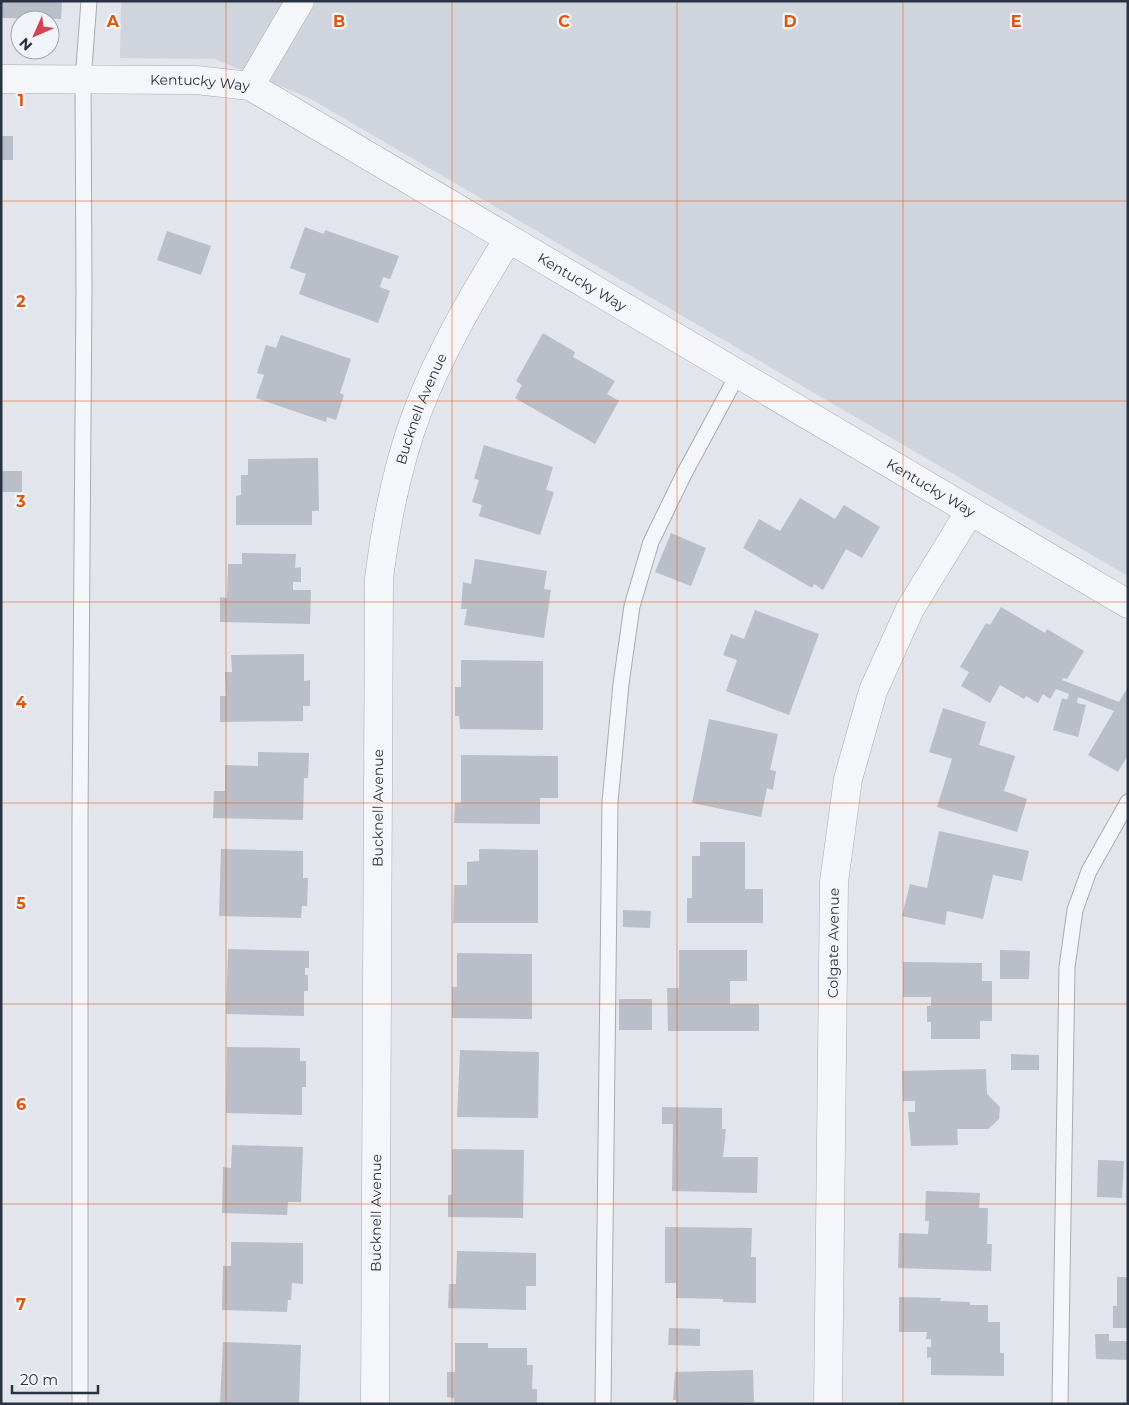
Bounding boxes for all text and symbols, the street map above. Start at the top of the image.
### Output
north arrow [10,10,60,60]
text: A [106,12,120,31]
text: B [333,12,345,31]
text: C [558,12,570,31]
text: D [783,12,797,31]
text: E [1011,12,1021,31]
text: N [15,34,36,55]
street label: Kentucky Way [150,71,251,95]
text: 1 [18,91,24,110]
street label: Kentucky Way [534,249,630,315]
text: 2 [16,292,26,311]
street label: Bucknell Avenue [392,350,451,467]
street label: Kentucky Way [883,455,979,521]
text: 3 [15,492,26,511]
text: 4 [15,693,27,712]
street label: Bucknell Avenue [369,749,387,867]
street label: Colgate Avenue [824,888,843,998]
text: 5 [16,894,26,913]
text: 6 [16,1095,26,1114]
street label: Bucknell Avenue [367,1154,385,1272]
text: 7 [16,1295,26,1314]
scale bar [12,1362,99,1394]
text: 20 m [20,1370,58,1389]

